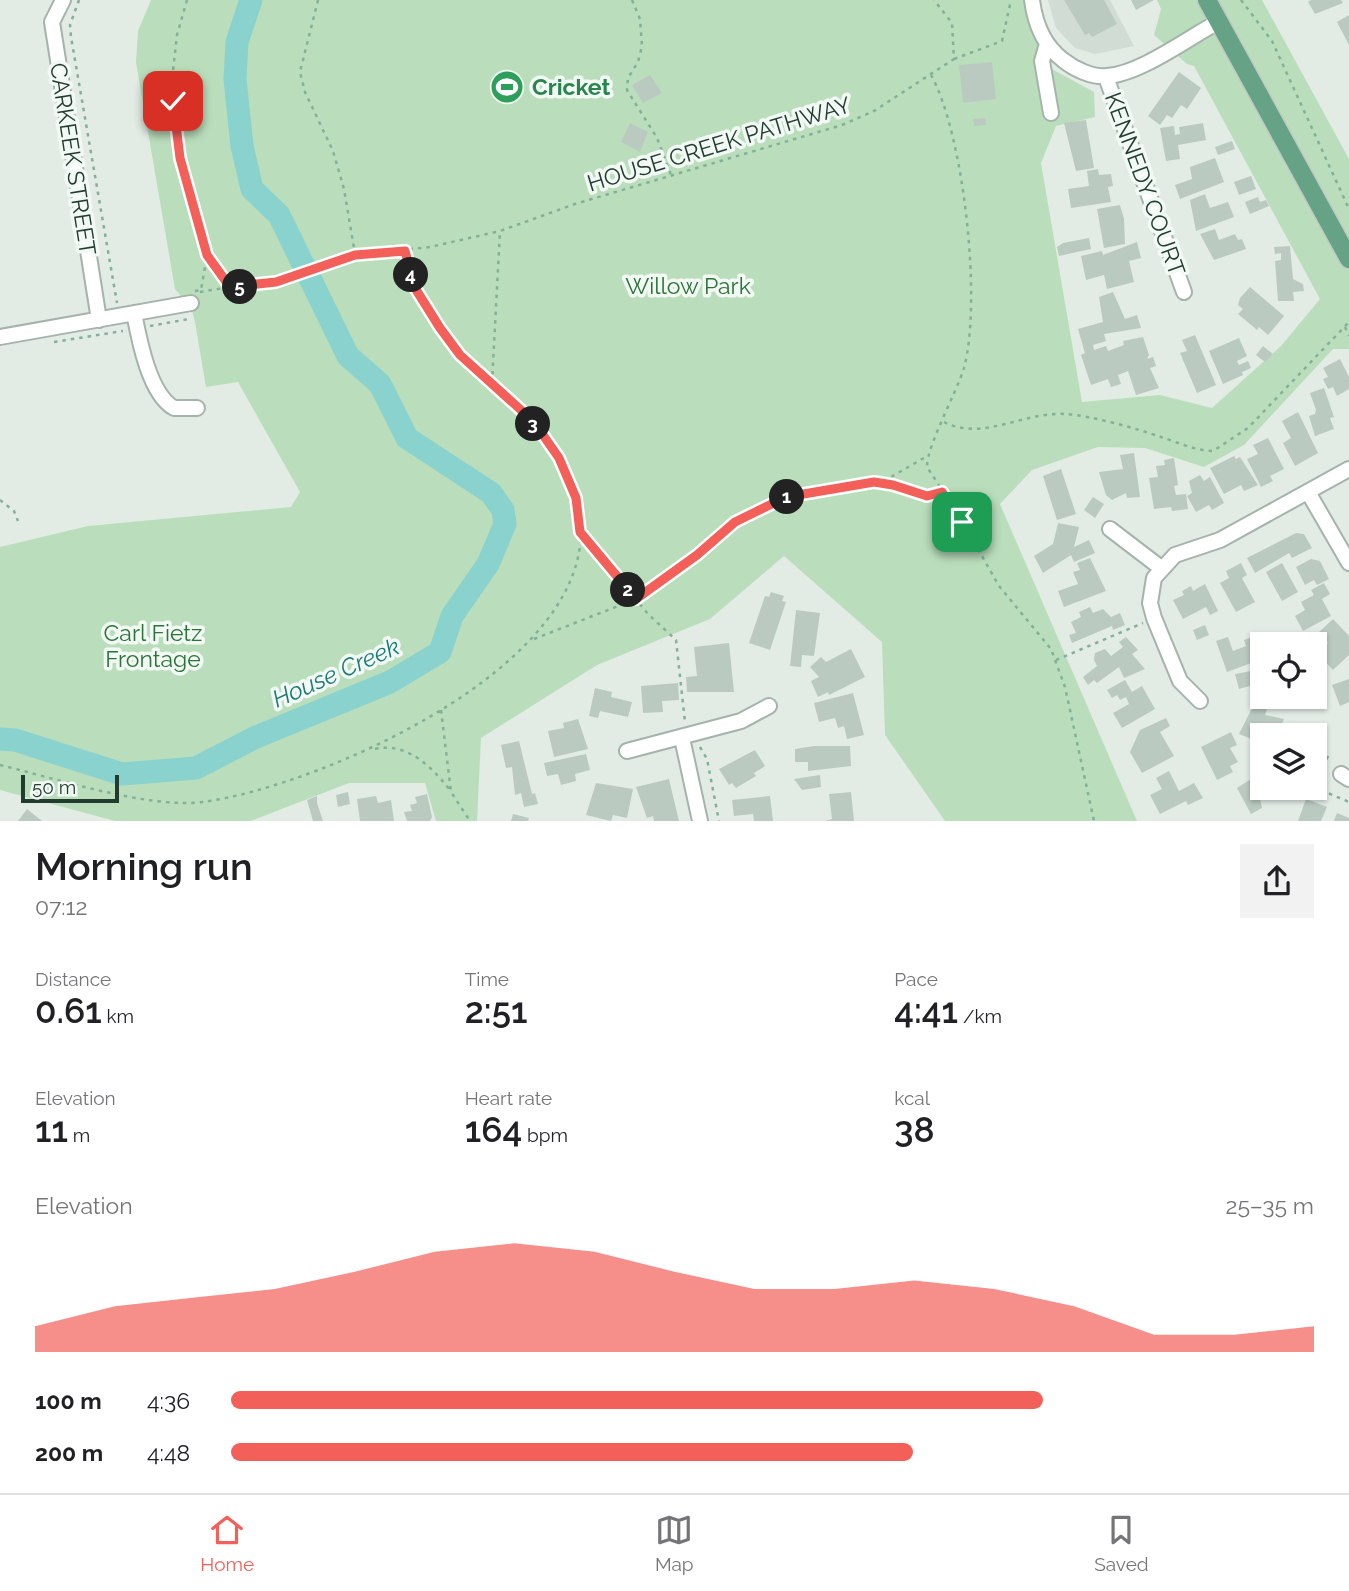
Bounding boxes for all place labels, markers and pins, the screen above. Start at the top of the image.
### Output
sports icon: Cricket [488,68,526,106]
pin [143,71,203,131]
place label: Cricket [532,73,610,100]
pin: 4 [394,258,428,292]
pin: 5 [222,270,258,304]
pin: 3 [516,406,550,442]
pin: 1 [770,480,804,514]
pin [932,492,992,552]
pin: 2 [610,572,646,608]

